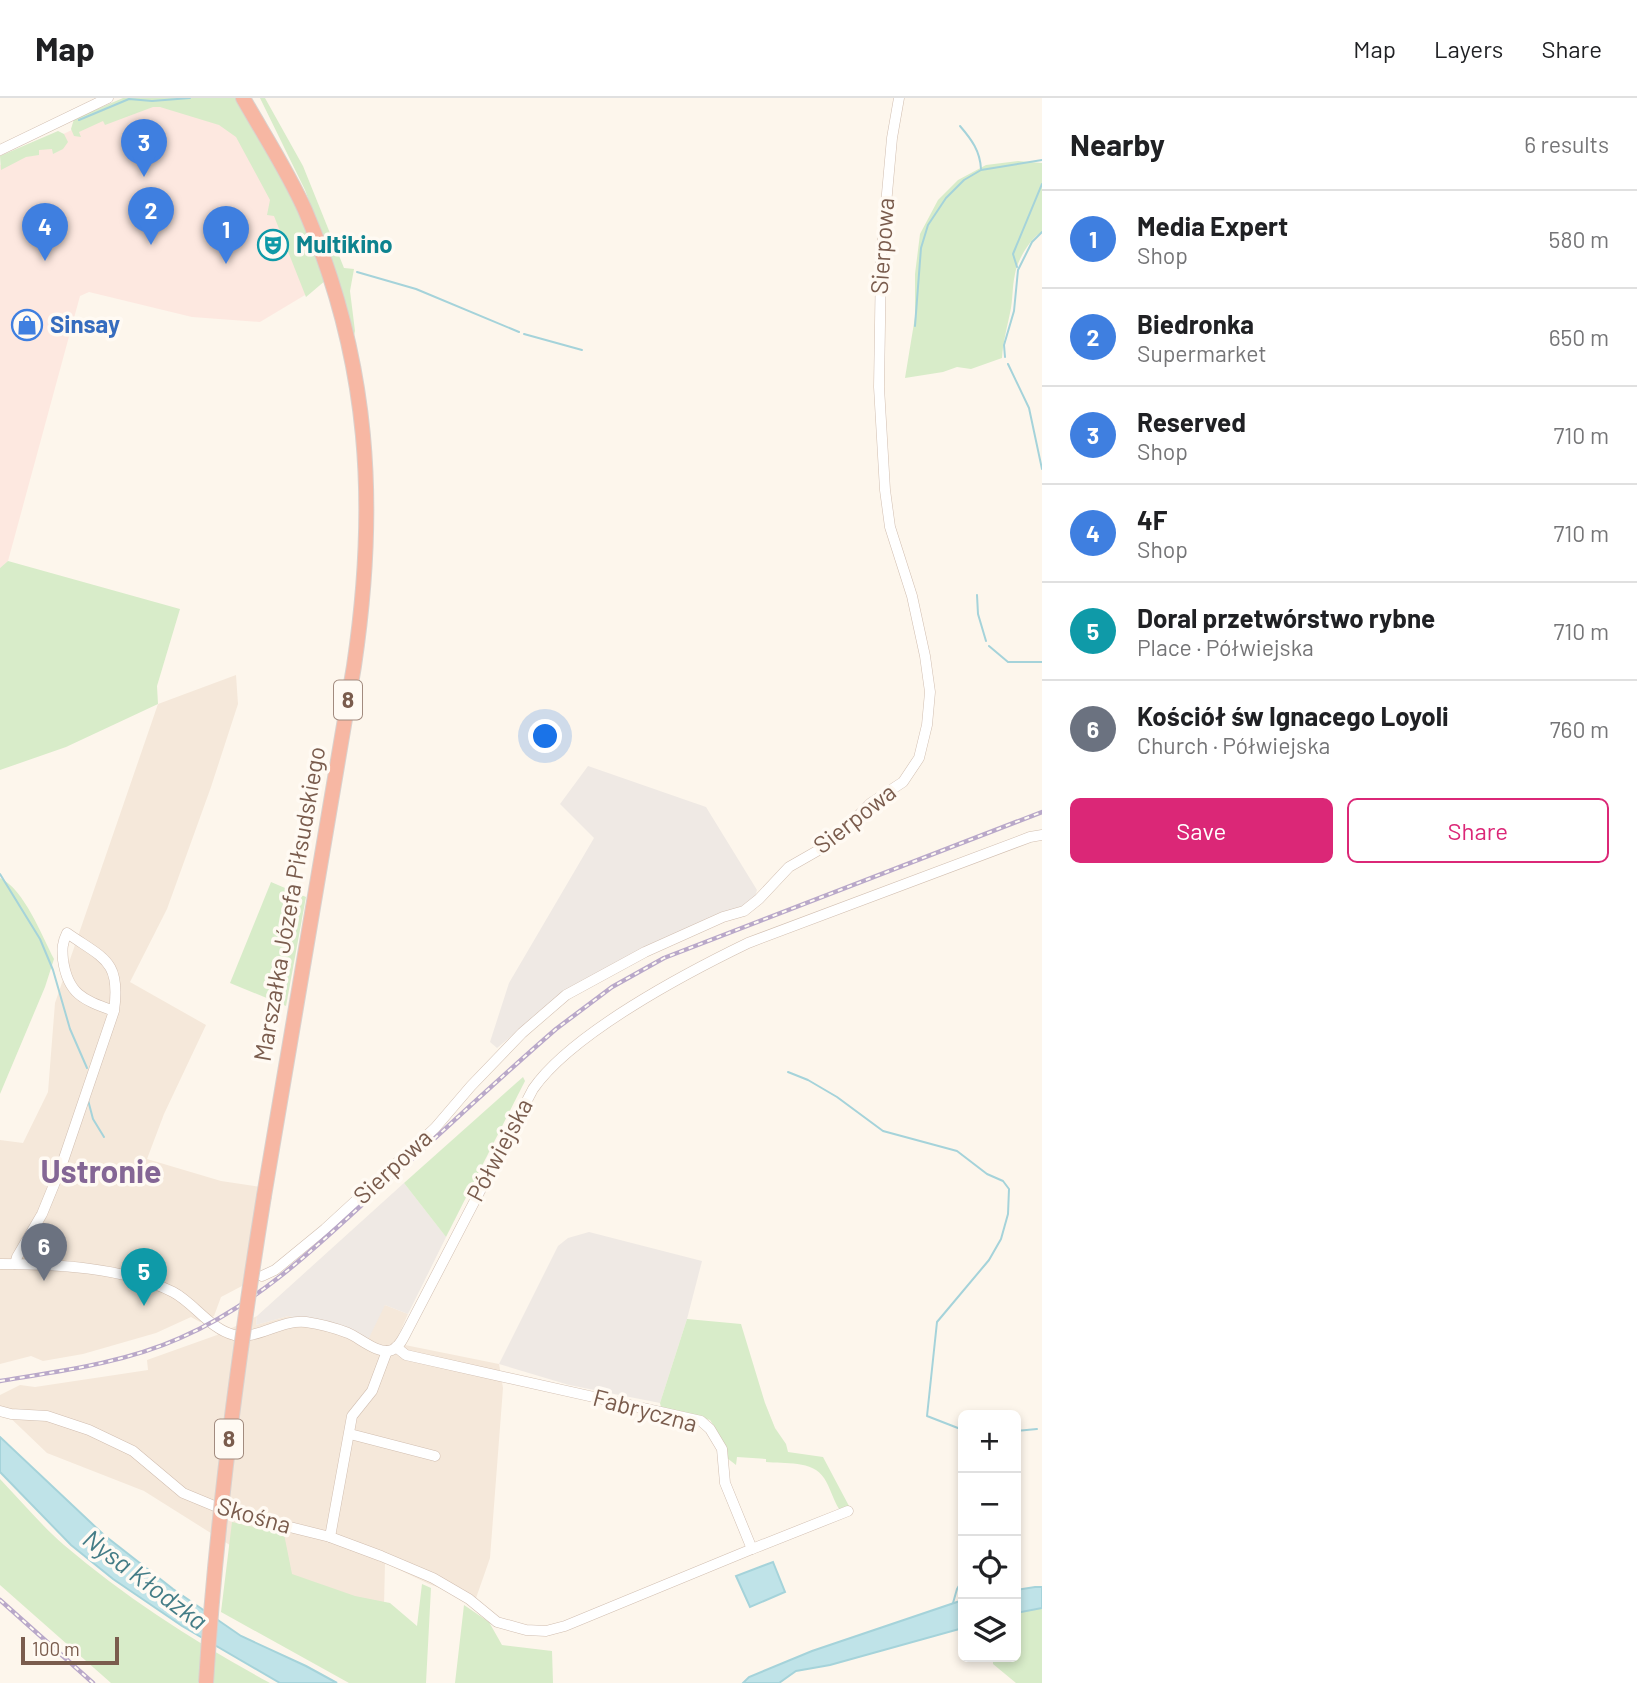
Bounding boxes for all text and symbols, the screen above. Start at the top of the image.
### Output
text: Map [35,28,95,68]
text: Map [1353,34,1396,63]
text: Layers [1434,34,1503,63]
text: Share [1541,34,1602,63]
pin: 3 [121,119,167,177]
text: Nearby [1070,126,1165,162]
text: 6 results [1524,130,1609,158]
pin: 2 [128,187,174,245]
street label: Sierpowa [864,197,899,295]
pin: 4 [22,203,68,261]
pin: 1 [203,206,249,264]
text: Media Expert [1137,210,1288,241]
text: 1 [1089,225,1097,253]
text: 580 m [1549,225,1609,253]
theatre icon: Multikino [256,228,290,262]
place label: Multikino [296,229,393,258]
text: Shop [1137,241,1188,269]
shop icon: Sinsay [10,308,44,342]
text: Biedronka [1137,308,1254,339]
place label: Sinsay [50,309,120,338]
text: 2 [1087,323,1099,351]
text: 650 m [1549,323,1609,351]
text: Supermarket [1137,339,1267,367]
text: Reserved [1137,406,1246,437]
text: 3 [1087,421,1099,449]
text: 710 m [1553,421,1609,449]
text: Shop [1137,437,1188,465]
text: 4F [1137,504,1167,535]
text: 4 [1086,519,1100,547]
text: 710 m [1553,519,1609,547]
text: Shop [1137,535,1188,563]
text: Doral przetwórstwo rybne [1137,602,1435,633]
text: 5 [1087,617,1099,645]
text: 710 m [1553,617,1609,645]
text: Place · Półwiejska [1137,633,1314,661]
road number: 8 [334,680,362,720]
text: Kościół św Ignacego Loyoli [1137,700,1449,731]
text: 6 [1087,715,1099,743]
text: 760 m [1550,715,1609,743]
your location [528,719,562,753]
text: Church · Półwiejska [1137,731,1330,759]
street label: Marszałka Józefa Piłsudskiego [247,744,331,1063]
street label: Sierpowa [807,777,901,859]
button: Save [1070,798,1333,863]
button: Share [1347,798,1609,863]
street label: Półwiejska [459,1093,538,1206]
street label: Sierpowa [347,1122,437,1209]
district label: Ustronie [40,1151,162,1189]
pin: 6 [21,1223,67,1281]
pin: 5 [121,1248,167,1306]
street label: Fabryczna [590,1382,701,1437]
map controls [958,1410,1021,1662]
button: + [958,1410,1021,1473]
road number: 8 [215,1420,243,1458]
button: − [958,1473,1021,1536]
street label: Skośna [214,1490,295,1539]
water label: Nysa Kłodzka [78,1522,214,1636]
button: locate [958,1536,1021,1599]
button: layers [958,1599,1021,1662]
scale bar [21,1634,119,1666]
text: 100 m [32,1637,80,1660]

